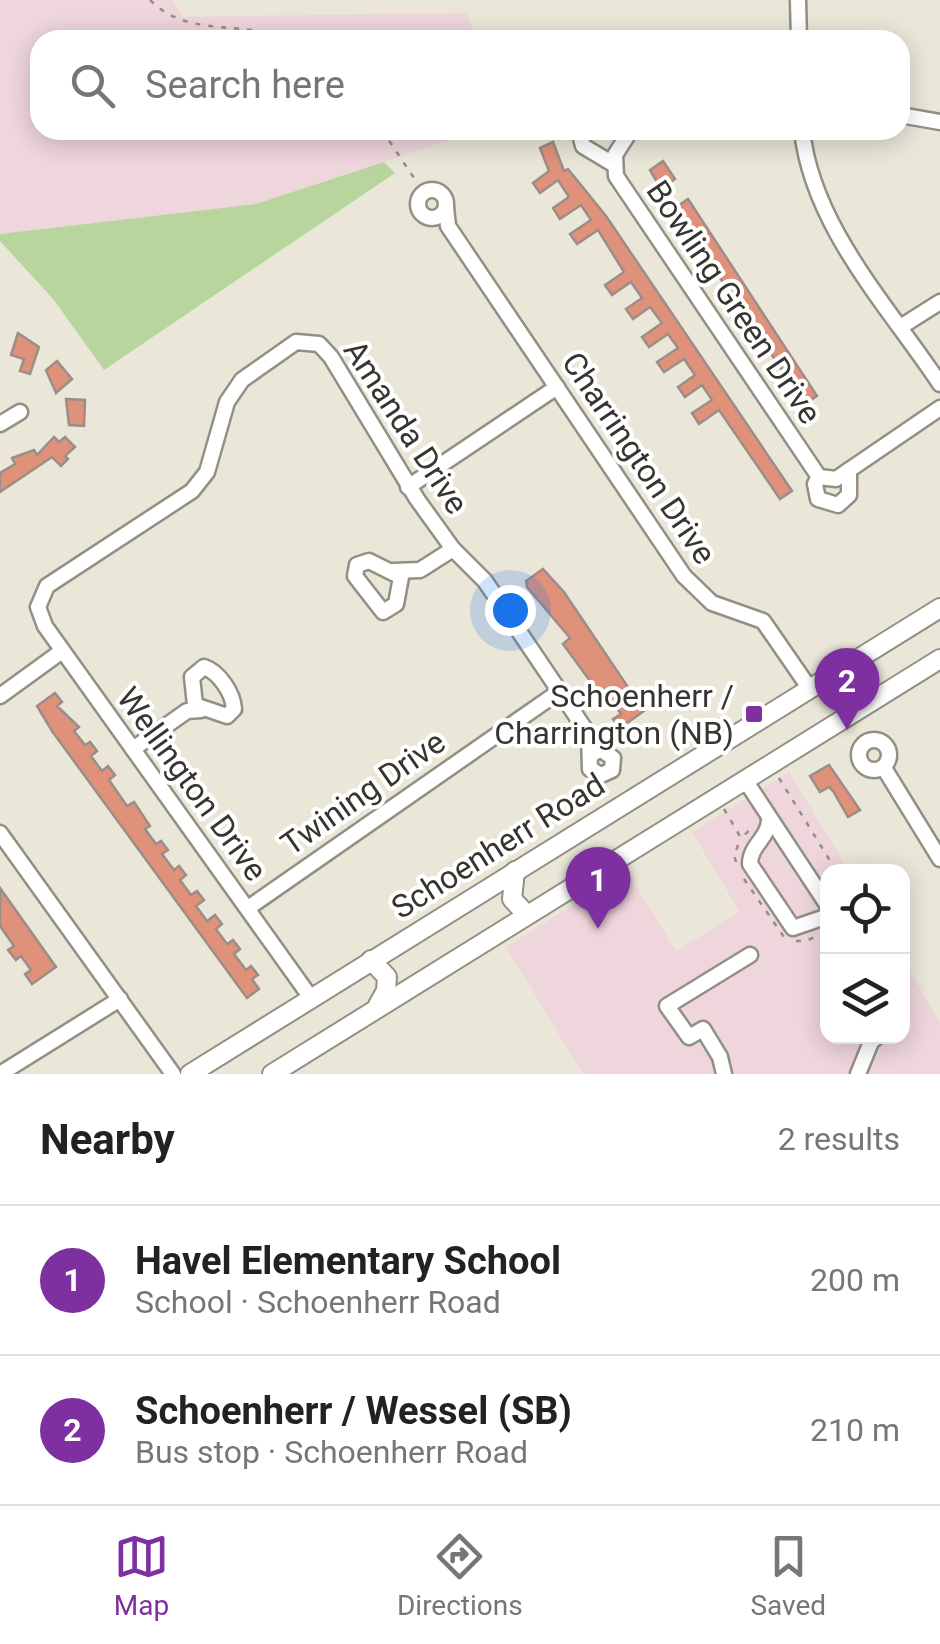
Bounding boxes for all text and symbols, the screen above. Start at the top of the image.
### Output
search box [30,30,910,140]
icon: search [65,58,120,113]
text: Search here [145,63,345,107]
street label: Bowling Green Drive [639,173,829,431]
street label: Amanda Drive [336,333,476,521]
street label: Charrington Drive [554,345,724,571]
your location [485,585,536,636]
pin: 2 [814,648,880,730]
place label: Schoenherr / Charrington (NB) [494,677,734,752]
street label: Wellington Drive [109,680,275,888]
marker: Schoenherr / Charrington (NB) [743,703,765,725]
street label: Twining Drive [274,723,452,863]
street label: Schoenherr Road [385,765,611,927]
pin: 1 [566,846,630,929]
map controls [820,864,910,1044]
button: locate [820,864,910,954]
button: layers [820,954,910,1044]
text: Nearby [40,1115,175,1164]
text: 2 results [778,1120,900,1158]
text: Havel Elementary School [135,1239,561,1283]
text: 1 [63,1261,82,1299]
text: 200 m [810,1261,900,1299]
text: School · Schoenherr Road [135,1283,501,1321]
text: Schoenherr / Wessel (SB) [135,1389,572,1433]
text: 2 [63,1411,82,1449]
text: 210 m [810,1411,900,1449]
text: Bus stop · Schoenherr Road [135,1433,528,1471]
tab: Map [114,1529,169,1622]
tab: Directions [397,1529,523,1622]
tab: Saved [750,1529,826,1622]

